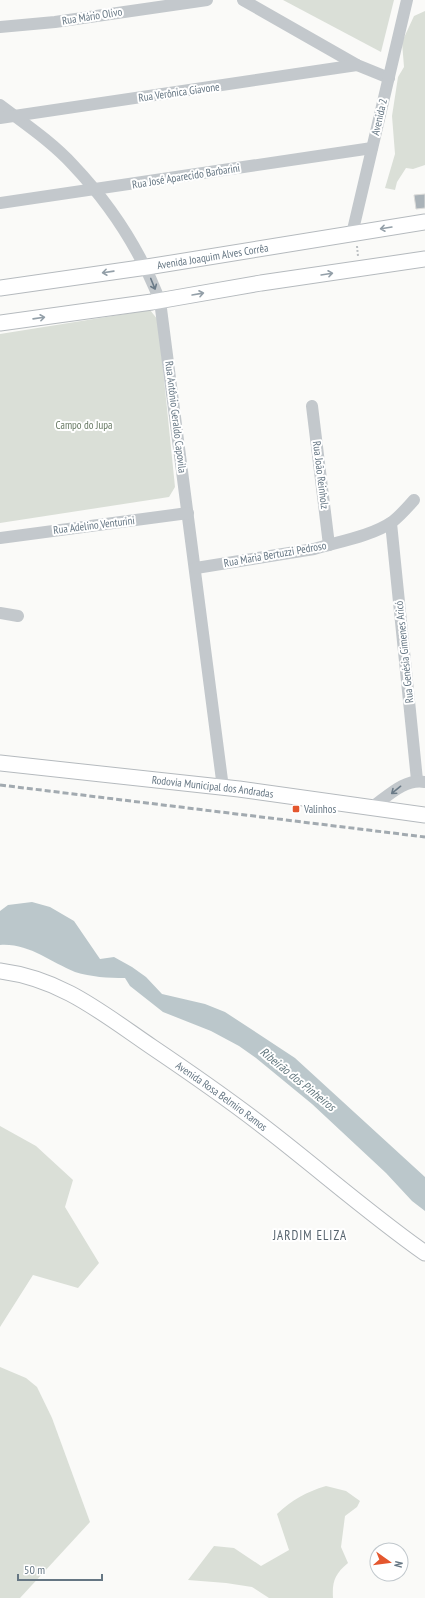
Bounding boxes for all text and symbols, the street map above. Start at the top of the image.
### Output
street label: Rua Mário Olivo [61,4,123,28]
street label: Rua Verônica Giavone [138,79,221,105]
street label: Avenida 2 [368,97,390,137]
street label: Rua José Aparecido Barbarini [131,161,241,191]
one-way arrow [380,225,393,233]
street label: Avenida Joaquim Alves Corrêa [156,240,269,272]
one-way arrow [102,268,115,276]
one-way arrow [320,270,333,278]
one-way arrow [150,277,158,289]
one-way arrow [192,290,205,298]
one-way arrow [32,314,45,322]
street label: Rua Antônio Geraldo Capovila [162,360,190,474]
park label: Campo do Jupa [56,418,112,432]
street label: Rua João Reinholz [310,440,332,510]
street label: Rua Adelino Venturini [52,513,136,537]
street label: Rua Maria Bertuzzi Pedroso [223,538,328,570]
street label: Rua Genésia Gimenes Aricó [392,600,416,704]
street label: Rodovia Municipal dos Andradas [151,773,275,801]
one-way arrow [391,786,402,794]
place label: Valinhos [303,802,336,816]
marker: Valinhos [291,804,301,814]
water label: Ribeirão dos Pinheiros [257,1044,340,1115]
street label: Avenida Rosa Belmiro Ramos [173,1058,271,1134]
district label: JARDIM ELIZA [272,1227,347,1244]
north arrow [369,1542,409,1582]
scale bar [18,1556,102,1582]
text: N [391,1560,406,1569]
text: 50 m [24,1562,45,1577]

